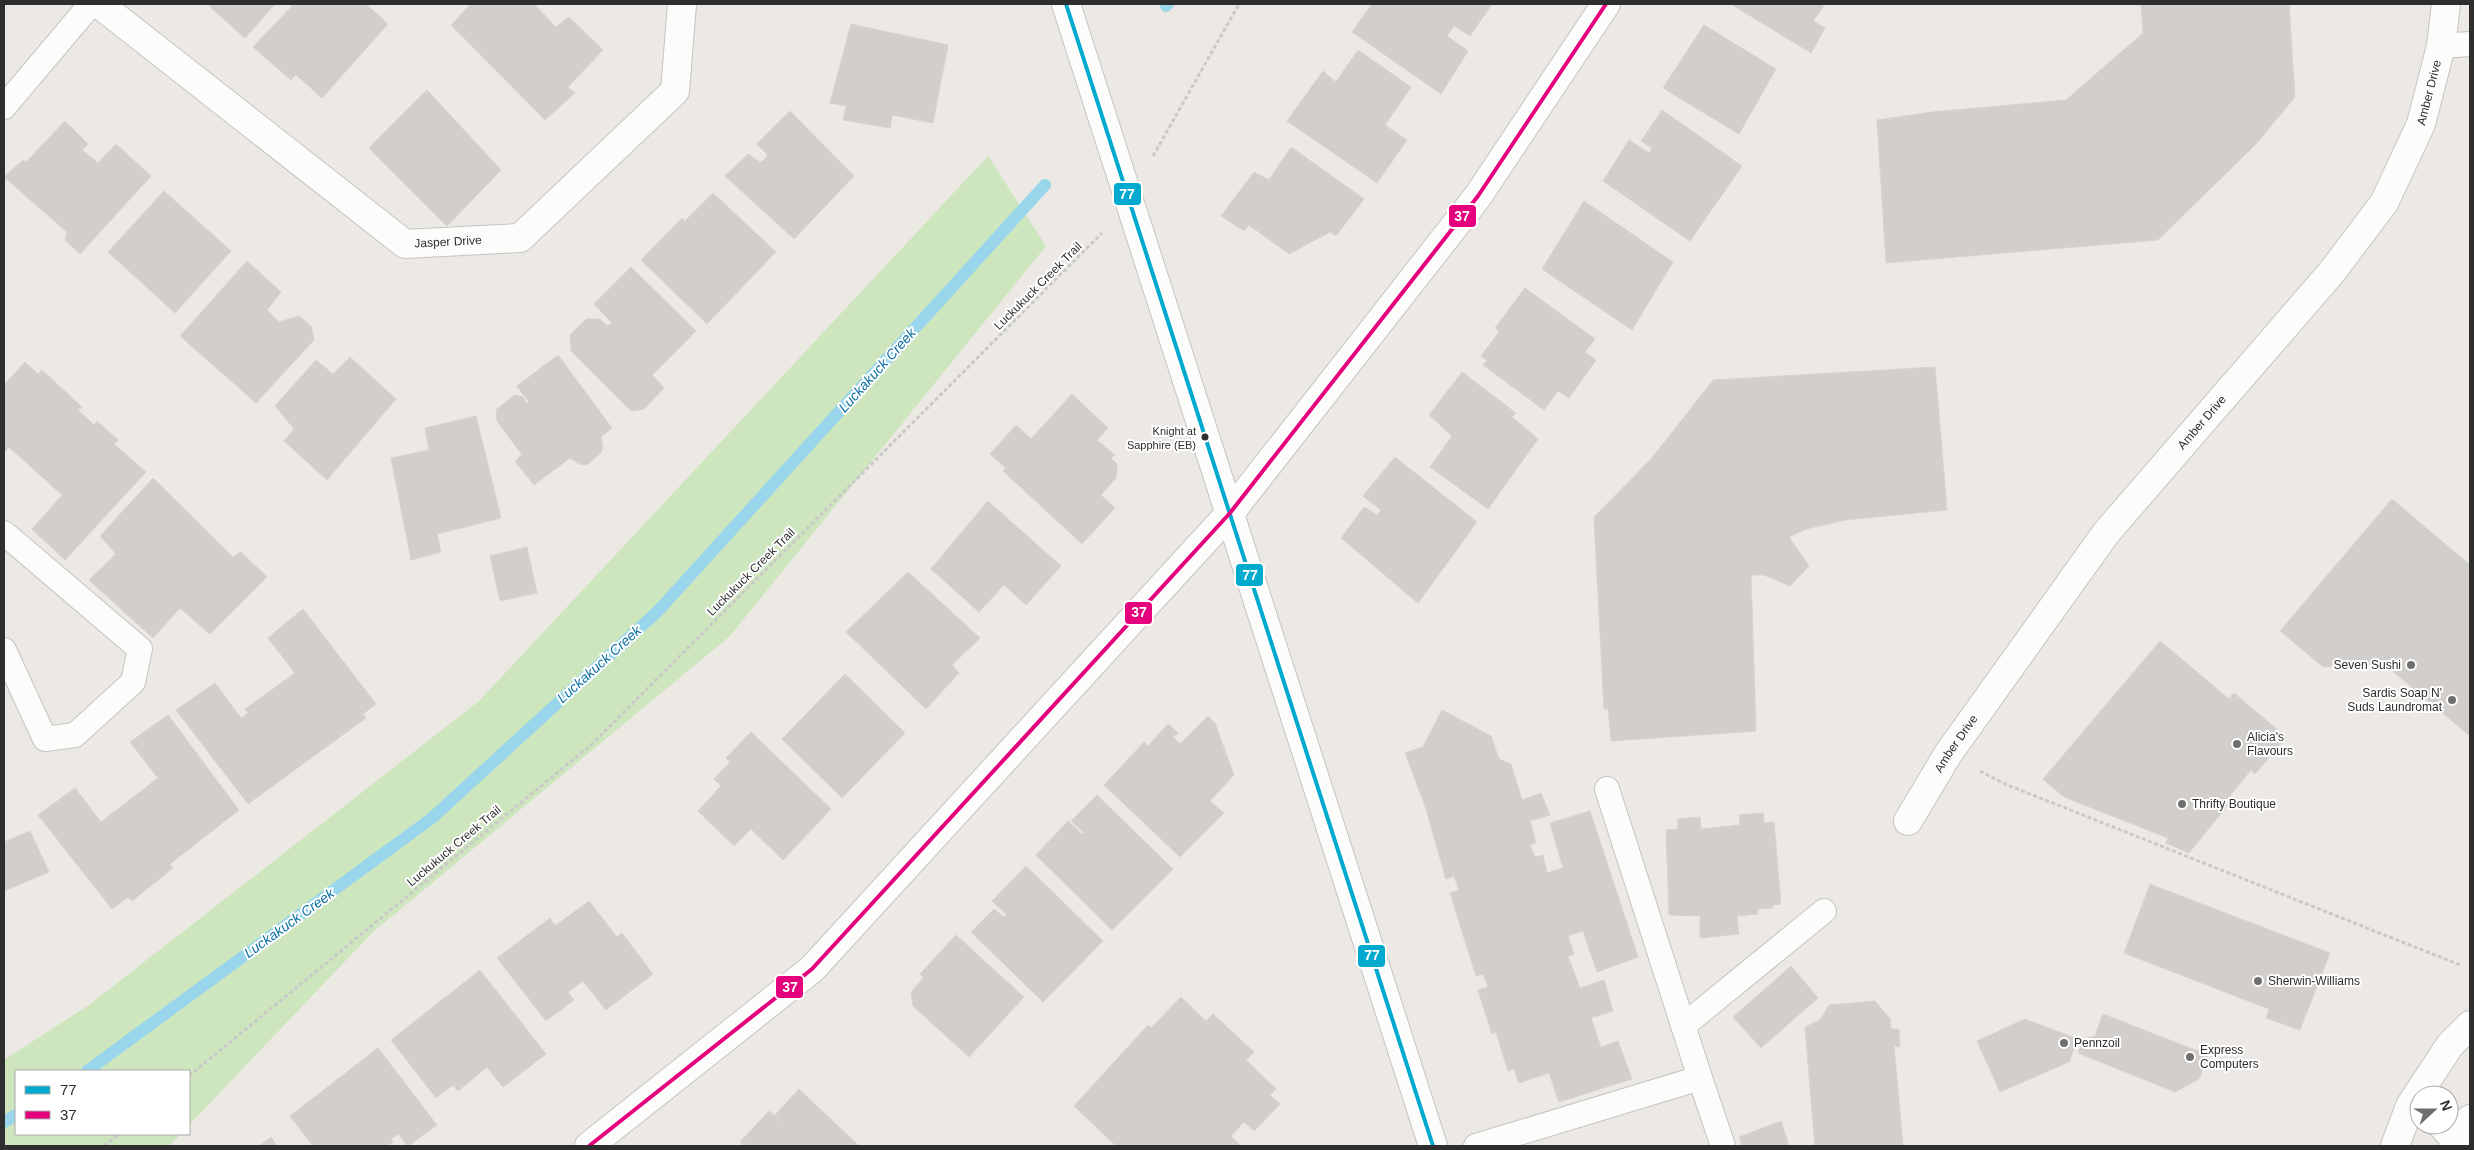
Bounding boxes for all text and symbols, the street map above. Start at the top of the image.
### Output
street label: Amber Drive [2414,58,2444,127]
line badge: 77 [1113,182,1142,206]
text: 77 [1119,186,1135,202]
line badge: 37 [1448,204,1477,228]
text: 37 [1454,208,1470,224]
street label: Jasper Drive [414,233,482,251]
street label: Luckukuck Creek Trail [991,239,1085,333]
water label: Luckakuck Creek [835,324,920,415]
street label: Amber Drive [2175,392,2229,452]
place label: Knight at Sapphire (EB) [1127,425,1196,451]
marker: Knight at Sapphire (EB) [1200,432,1210,442]
street label: Luckukuck Creek Trail [704,525,798,619]
line badge: 77 [1235,563,1264,587]
text: 77 [1242,567,1258,583]
line badge: 37 [1124,601,1153,625]
text: 37 [1131,604,1147,620]
water label: Luckakuck Creek [554,621,645,706]
place label: Seven Sushi [2334,658,2401,672]
marker: Seven Sushi [2405,659,2417,671]
place label: Sardis Soap N' Suds Laundromat [2347,686,2443,714]
marker: Sardis Soap N' Suds Laundromat [2446,694,2458,706]
street label: Amber Drive [1932,712,1981,775]
place label: Alicia's Flavours [2247,730,2293,758]
marker: Alicia's Flavours [2231,738,2243,750]
place label: Thrifty Boutique [2192,797,2276,811]
marker: Thrifty Boutique [2176,798,2188,810]
street label: Luckukuck Creek Trail [404,803,504,889]
water label: Luckakuck Creek [241,884,338,961]
line badge: 77 [1357,944,1386,968]
text: 77 [1364,947,1380,963]
place label: Sherwin-Williams [2268,974,2360,988]
line badge: 37 [775,975,804,999]
marker: Sherwin-Williams [2252,975,2264,987]
text: 37 [782,979,798,995]
place label: Pennzoil [2074,1036,2120,1050]
marker: Pennzoil [2058,1037,2070,1049]
place label: Express Computers [2200,1043,2259,1071]
marker: Express Computers [2184,1051,2196,1063]
legend [15,1070,190,1135]
text: 77 [60,1081,77,1098]
north arrow [2409,1085,2459,1135]
text: N [2437,1098,2455,1113]
text: 37 [60,1106,77,1123]

